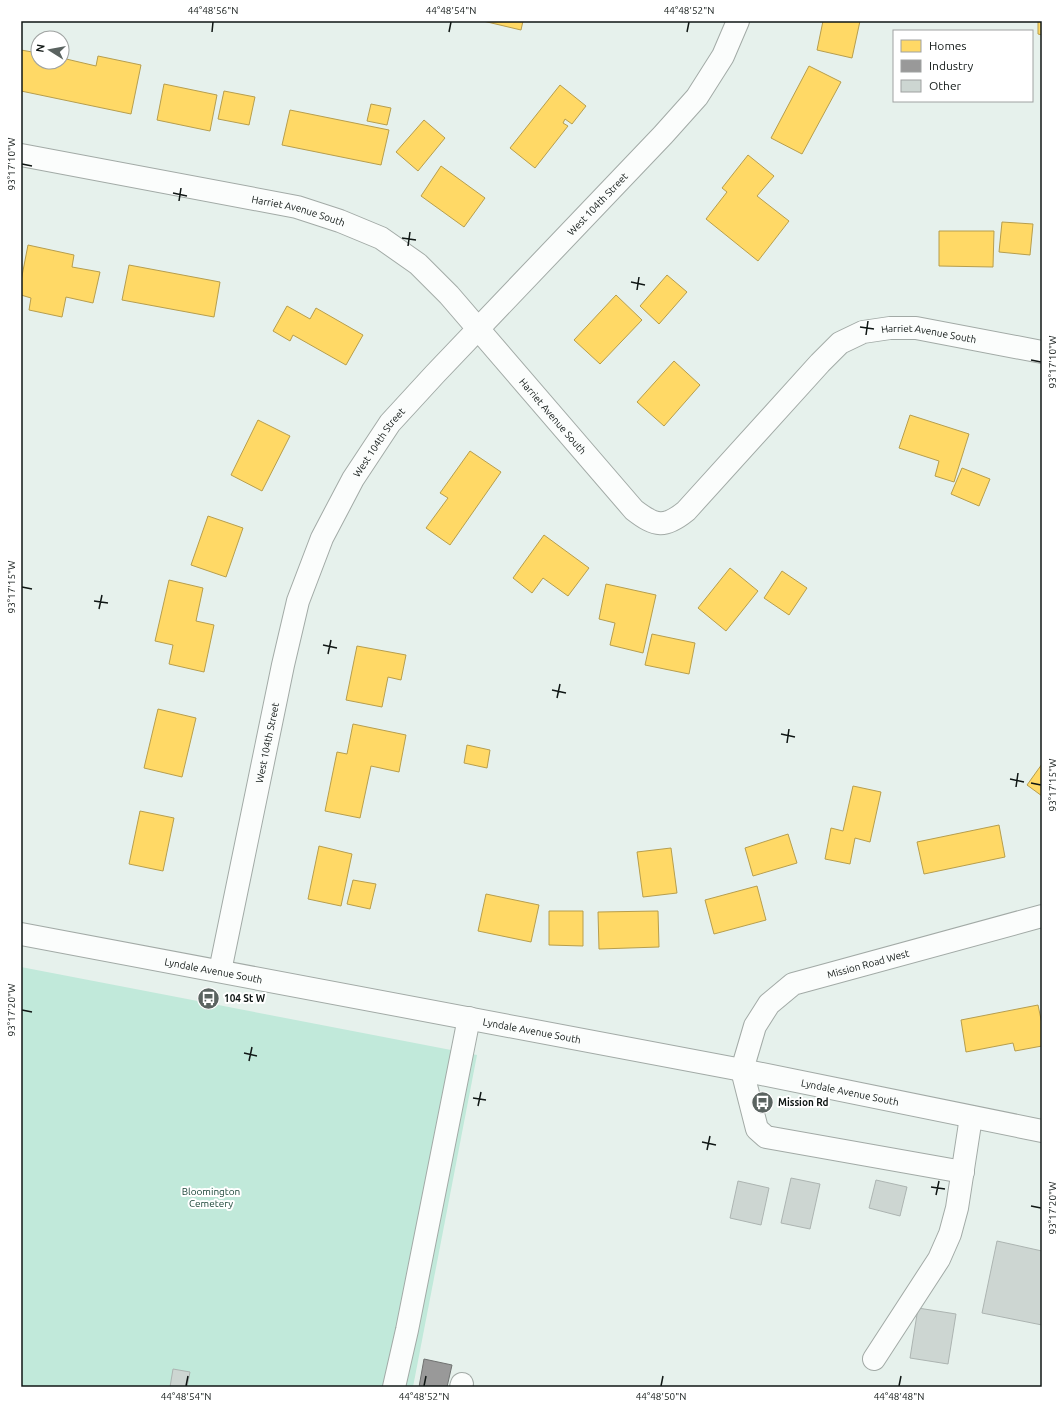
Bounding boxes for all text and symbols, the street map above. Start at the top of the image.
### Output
text: 44°48'56"N [188,5,238,16]
text: 44°48'54"N [426,5,476,16]
text: 44°48'52"N [664,5,714,16]
north arrow [30,30,70,70]
legend [893,30,1033,102]
text: Homes [929,39,967,52]
text: N [34,43,47,53]
text: Industry [929,59,974,72]
text: Other [929,79,962,92]
text: 93°17'10"W [6,138,17,190]
street label: West 104th Street [565,171,630,238]
street label: Harriet Avenue South [251,194,347,229]
street label: Harriet Avenue South [880,323,977,345]
text: 93°17'10"W [1047,336,1058,388]
street label: Harriet Avenue South [517,376,588,456]
street label: West 104th Street [351,406,407,479]
text: 93°17'15"W [6,561,17,613]
street label: West 104th Street [254,702,281,784]
text: 93°17'15"W [1047,759,1058,811]
street label: Mission Road West [826,948,910,980]
street label: Lyndale Avenue South [164,956,263,985]
text: 93°17'20"W [6,984,17,1036]
bus stop icon: 104 St W [195,985,221,1011]
place label: 104 St W [224,993,266,1004]
street label: Lyndale Avenue South [482,1016,582,1046]
street label: Lyndale Avenue South [800,1077,900,1108]
bus stop icon: Mission Rd [750,1089,776,1115]
place label: Mission Rd [778,1097,829,1108]
text: 93°17'20"W [1047,1182,1058,1234]
park label: Bloomington Cemetery [182,1186,240,1209]
text: 44°48'54"N [161,1391,211,1402]
text: 44°48'52"N [399,1391,449,1402]
text: 44°48'50"N [636,1391,686,1402]
text: 44°48'48"N [874,1391,924,1402]

